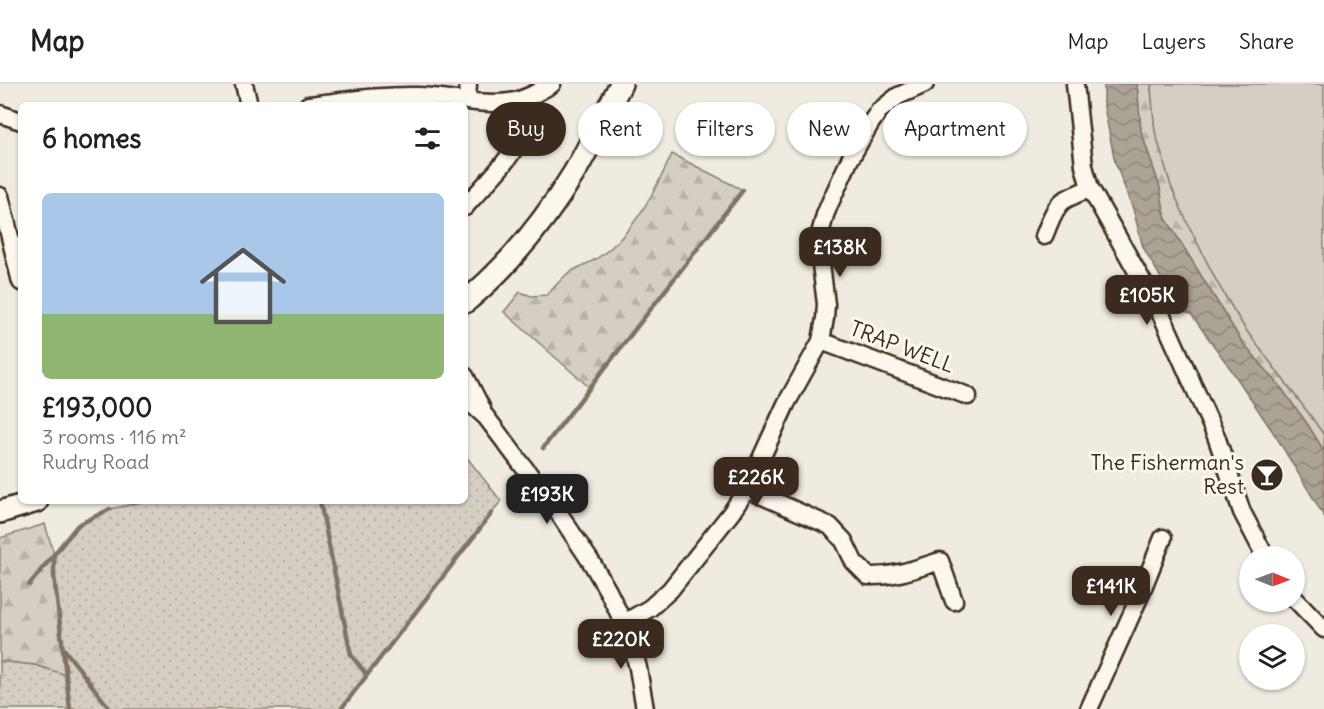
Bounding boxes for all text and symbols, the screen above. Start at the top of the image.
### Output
text: Map [30,23,84,59]
text: Map [1068,28,1108,55]
text: Layers [1141,28,1206,55]
text: Share [1239,28,1294,55]
chip: Buy [486,102,566,156]
chip: Rent [578,102,663,156]
chip: Filters [675,102,775,156]
chip: New [787,102,871,156]
chip: Apartment [883,102,1027,156]
text: 6 homes [42,122,141,155]
icon: filters [411,122,444,155]
pin: £138K [798,227,882,278]
icon: home [189,232,297,340]
text: £138K [813,234,867,259]
pin: £105K [1105,275,1189,326]
text: £105K [1119,282,1175,307]
street label: TRAP WELL [846,314,958,379]
text: £193,000 [42,391,152,424]
text: 3 rooms · 116 m² [42,424,186,449]
text: Rudry Road [42,449,149,474]
place label: The Fisherman's Rest [1091,449,1244,500]
pin: £226K [714,457,798,508]
bar icon: The Fisherman's Rest [1249,457,1285,493]
text: £226K [728,464,784,489]
pin: £193K [505,474,589,525]
text: £193K [520,481,574,506]
north arrow [1239,546,1305,612]
map controls [1239,546,1305,690]
pin: £141K [1069,566,1153,617]
text: £141K [1086,573,1136,598]
pin: £220K [579,619,663,670]
button: layers [1239,624,1305,690]
text: £220K [592,626,650,651]

